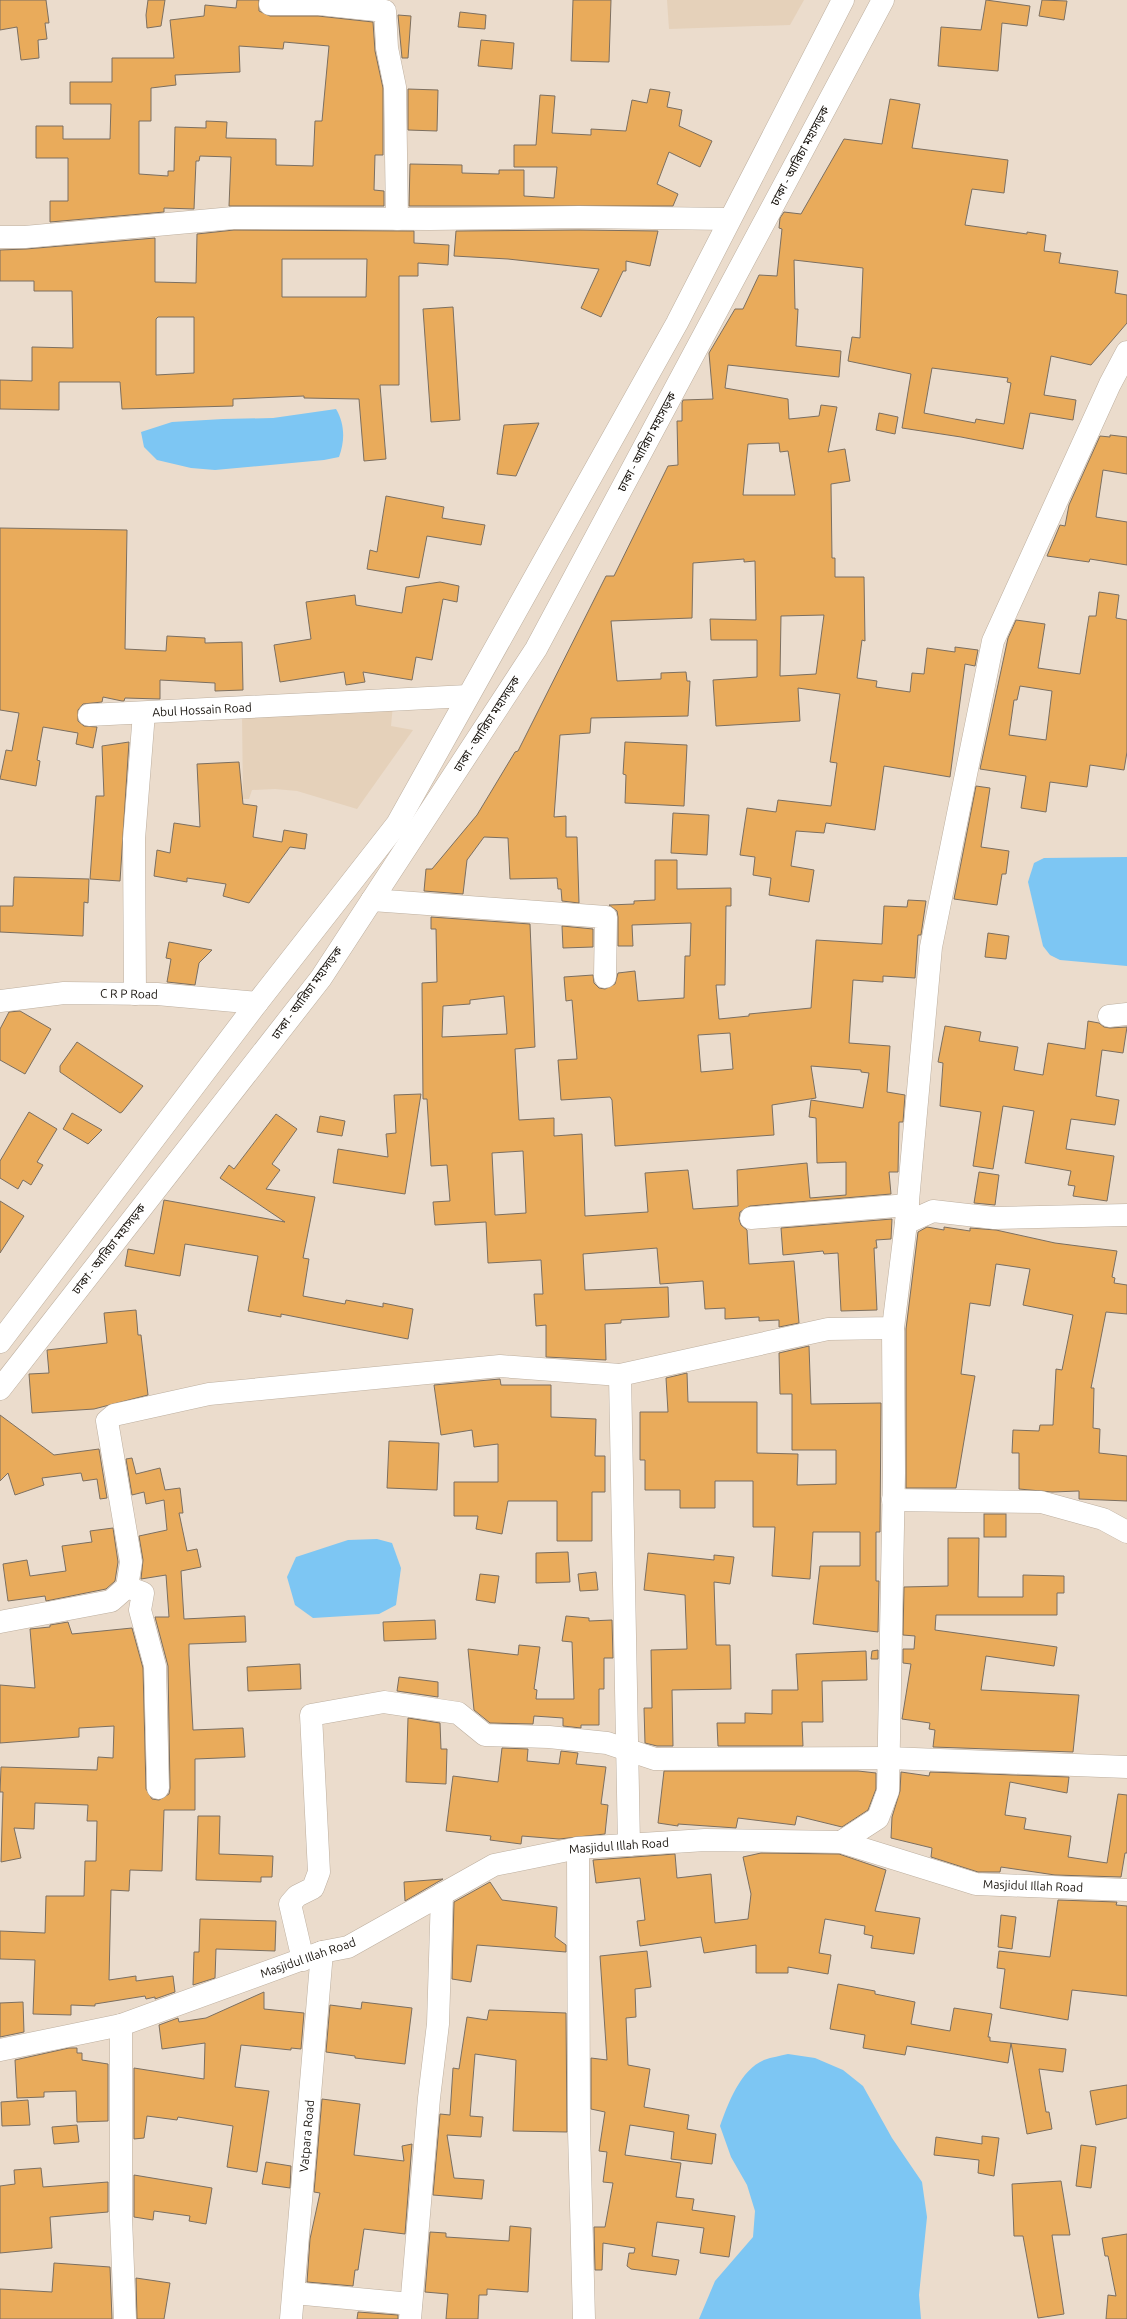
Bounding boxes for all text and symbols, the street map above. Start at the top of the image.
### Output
street label: ঢাকা - আরিচা মহাসড়ক [766,103,832,209]
street label: ঢাকা - আরিচা মহাসড়ক [613,389,679,495]
street label: ঢাকা - আরিচা মহাসড়ক [450,673,523,775]
street label: Abul Hossain Road [152,700,252,719]
street label: ঢাকা - আরিচা মহাসড়ক [267,943,345,1043]
street label: C R P Road [100,986,158,1001]
street label: ঢাকা - আরিচা মহাসড়ক [68,1200,149,1298]
street label: Masjidul Illah Road [569,1836,669,1855]
street label: Masjidul Illah Road [983,1877,1083,1894]
street label: Masjidul Illah Road [258,1935,357,1980]
street label: Vatpara Road [297,2099,316,2173]

